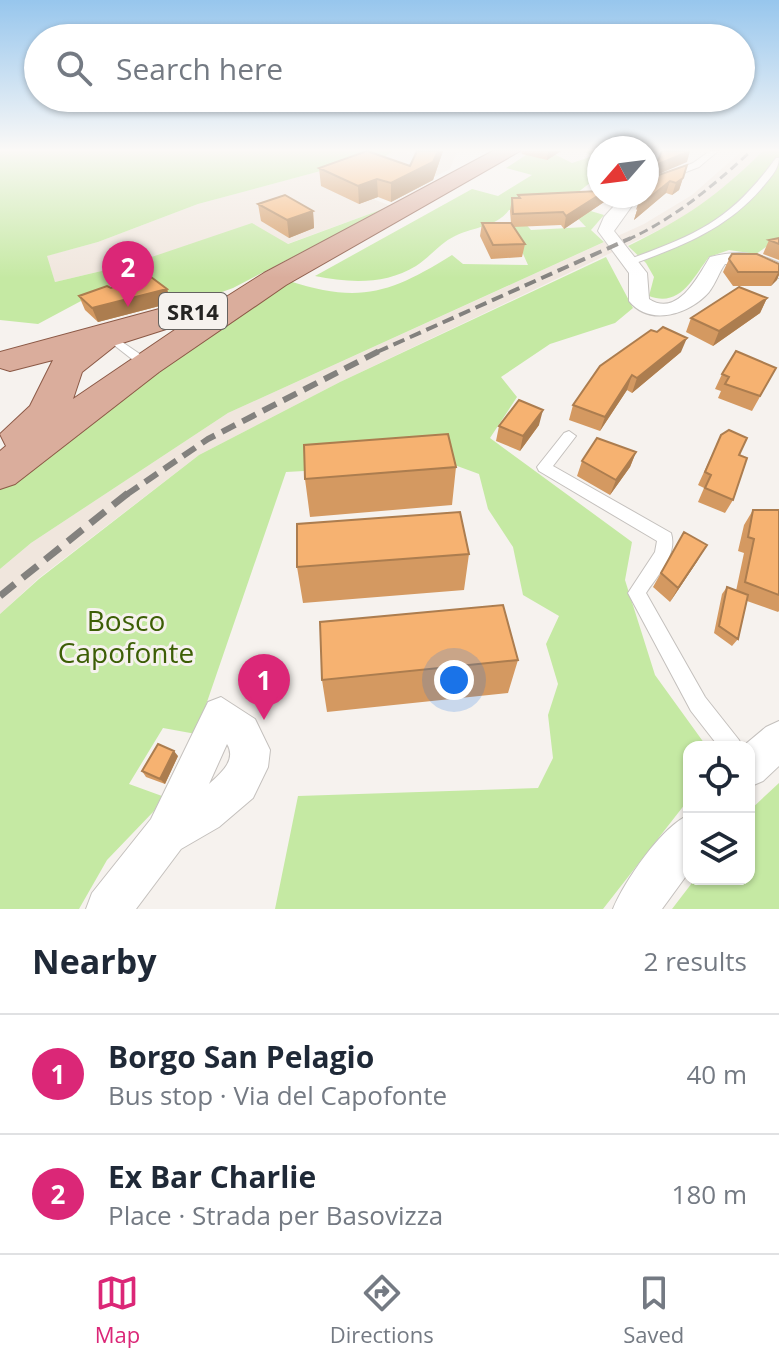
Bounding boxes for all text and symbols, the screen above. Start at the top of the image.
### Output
search box [24,24,755,112]
icon: search [52,46,96,90]
text: Search here [116,48,283,89]
north arrow [587,136,659,208]
pin: 2 [102,241,154,307]
road number: SR14 [159,293,227,329]
park label: Bosco Capofonte [58,601,194,671]
pin: 1 [238,654,290,720]
your location [434,660,474,700]
map controls [683,741,755,885]
button: locate [683,741,755,813]
button: layers [683,813,755,885]
text: Nearby [32,938,157,984]
text: 2 results [644,943,747,979]
text: Borgo San Pelagio [108,1036,374,1077]
text: 1 [51,1056,65,1092]
text: 40 m [686,1056,747,1092]
text: Bus stop · Via del Capofonte [108,1077,447,1113]
text: Ex Bar Charlie [108,1156,316,1197]
text: 2 [51,1176,65,1212]
text: 180 m [672,1176,747,1212]
text: Place · Strada per Basovizza [108,1197,443,1233]
tab: Map [95,1271,140,1349]
tab: Directions [330,1271,434,1349]
tab: Saved [623,1271,684,1349]

